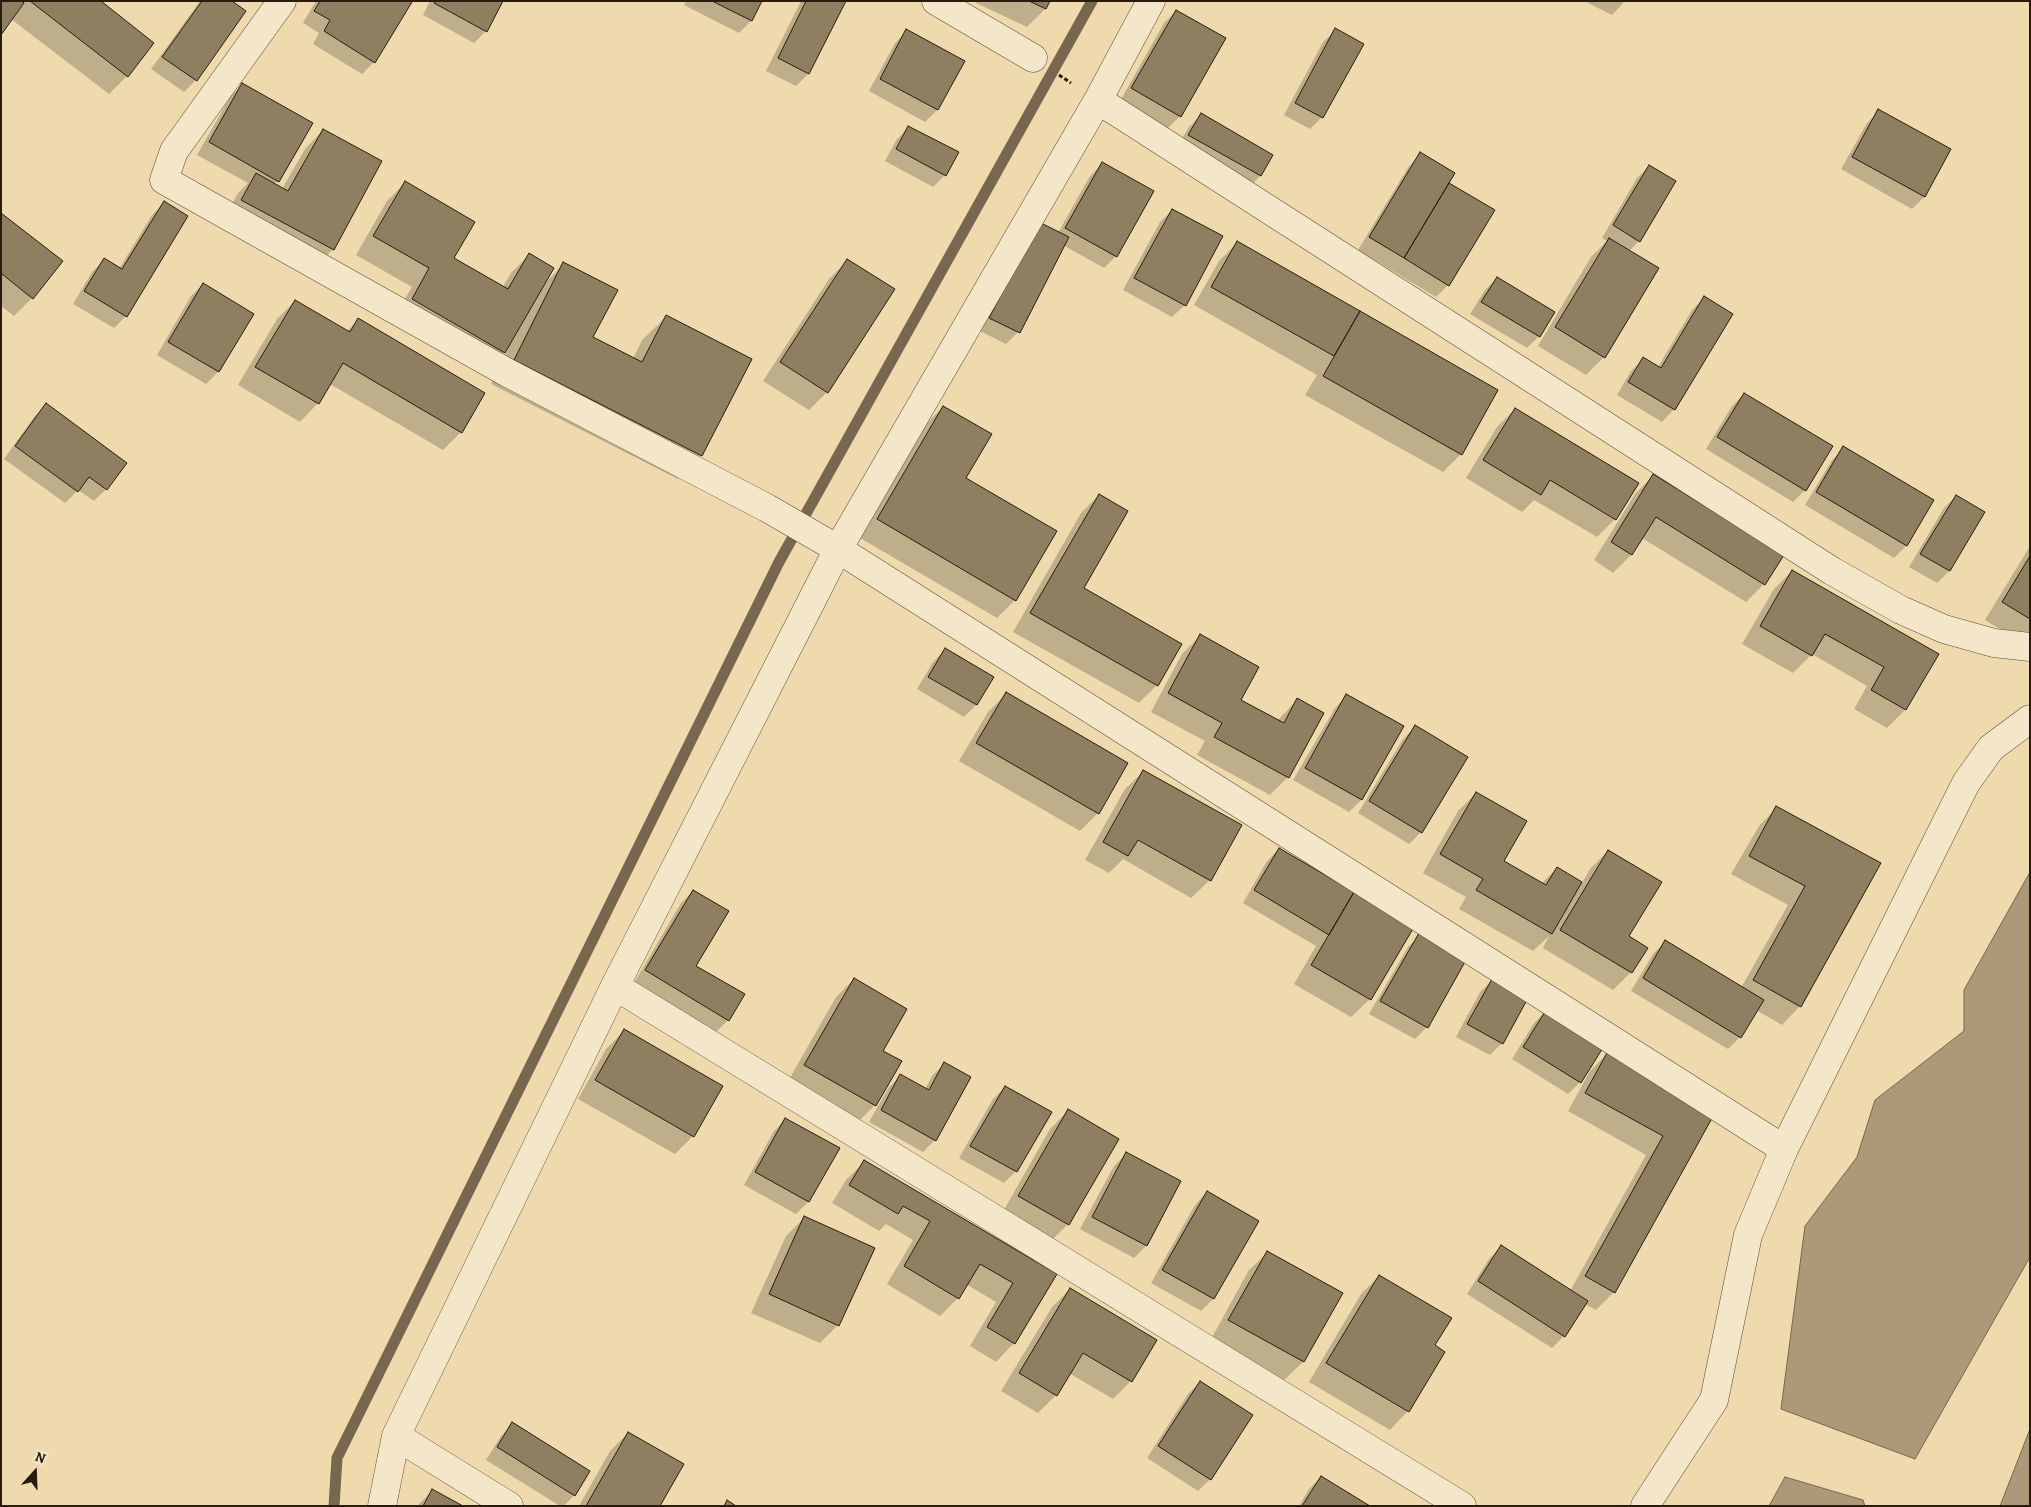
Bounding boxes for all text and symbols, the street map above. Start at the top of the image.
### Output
north arrow [10,1447,60,1497]
text: N [32,1447,48,1468]

